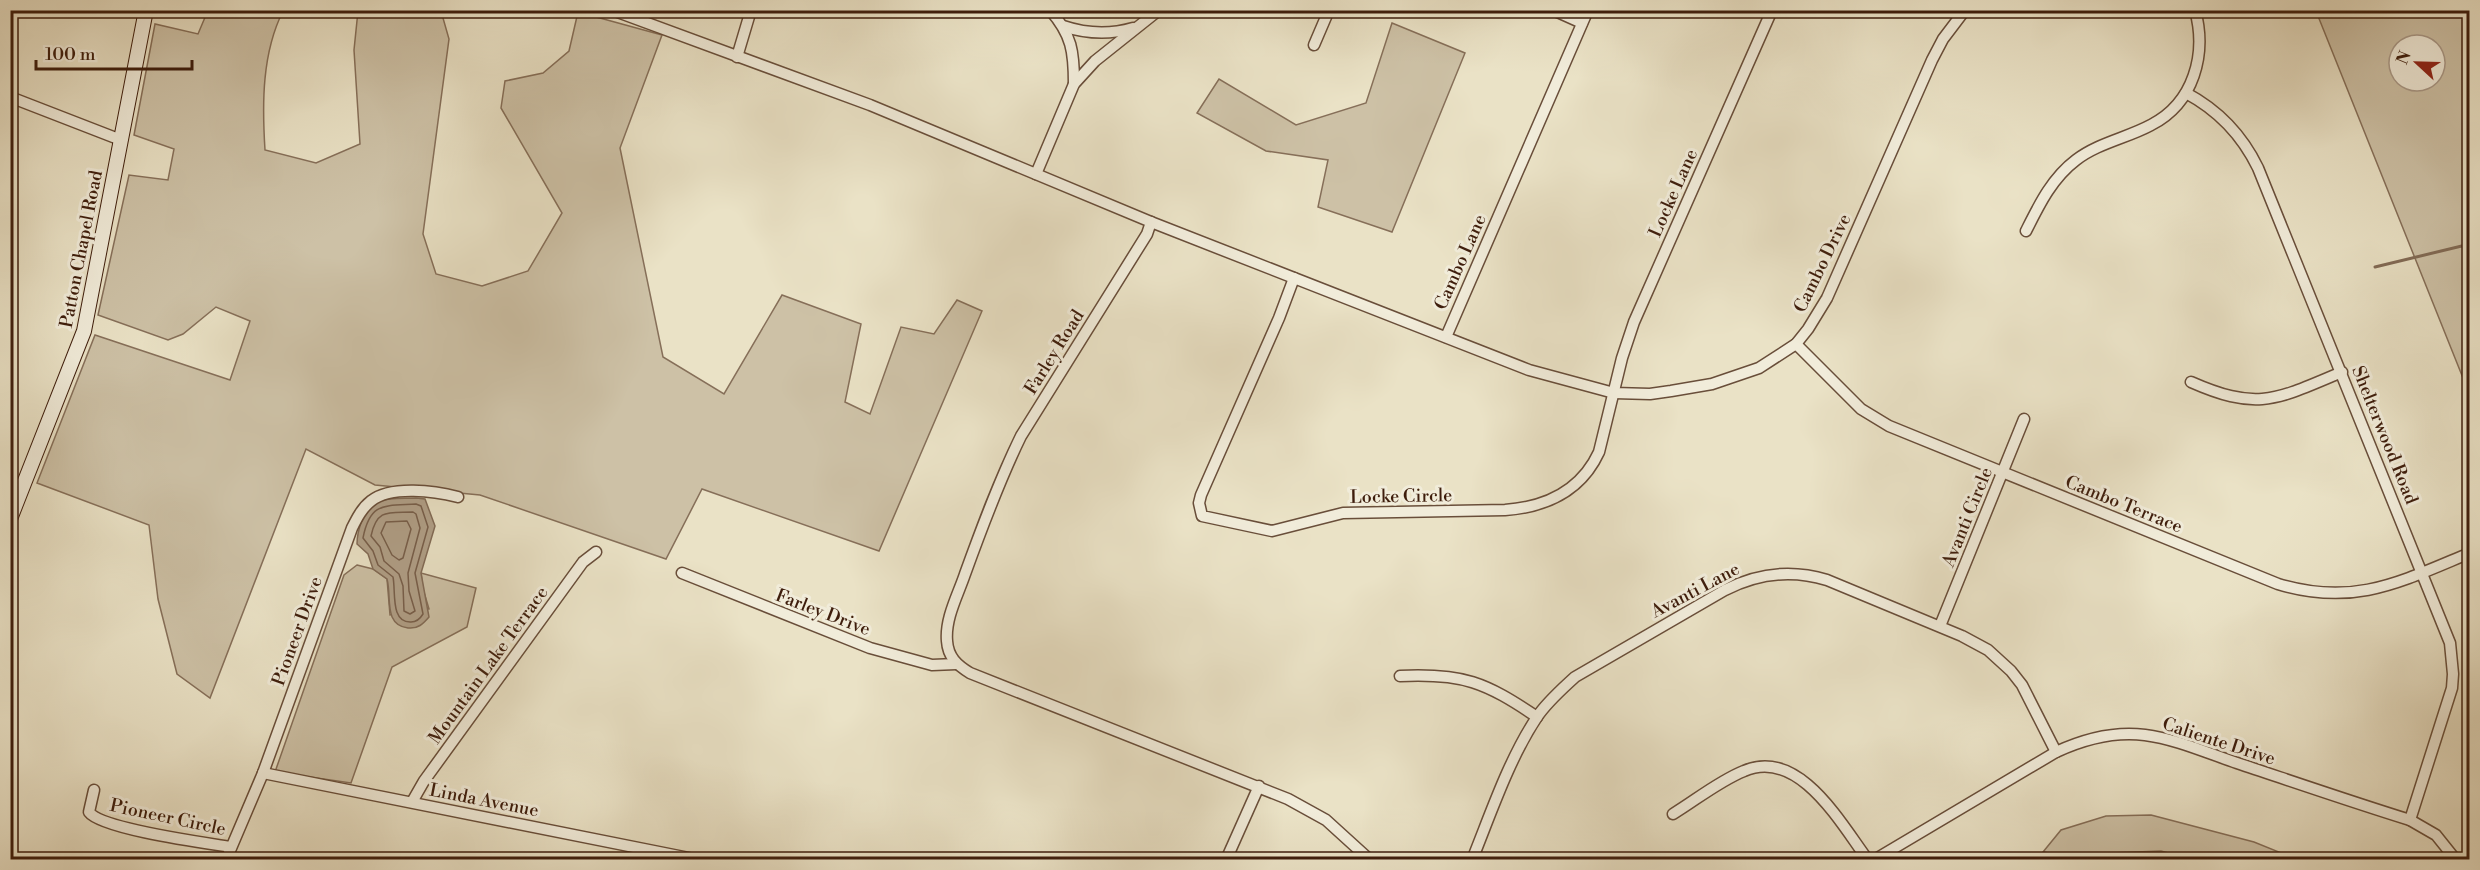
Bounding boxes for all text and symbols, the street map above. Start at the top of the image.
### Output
scale bar [36,33,192,71]
north arrow [2387,33,2447,93]
text: 100 m [45,43,96,66]
text: N [2392,48,2416,67]
street label: Locke Lane [1644,146,1703,241]
street label: Patton Chapel Road [55,168,108,330]
street label: Cambo Drive [1789,210,1856,316]
street label: Cambo Lane [1429,211,1492,314]
street label: Farley Road [1019,305,1090,399]
street label: Shelterwood Road [2346,363,2423,509]
street label: Avanti Circle [1937,464,1998,571]
street label: Cambo Terrace [2062,470,2186,538]
street label: Locke Circle [1350,484,1452,509]
street label: Avanti Lane [1646,557,1743,624]
street label: Pioneer Drive [267,573,328,689]
street label: Mountain Lake Terrace [423,582,553,749]
street label: Farley Drive [772,584,874,641]
street label: Caliente Drive [2159,712,2278,771]
street label: Linda Avenue [427,779,541,822]
street label: Pioneer Circle [108,794,228,841]

